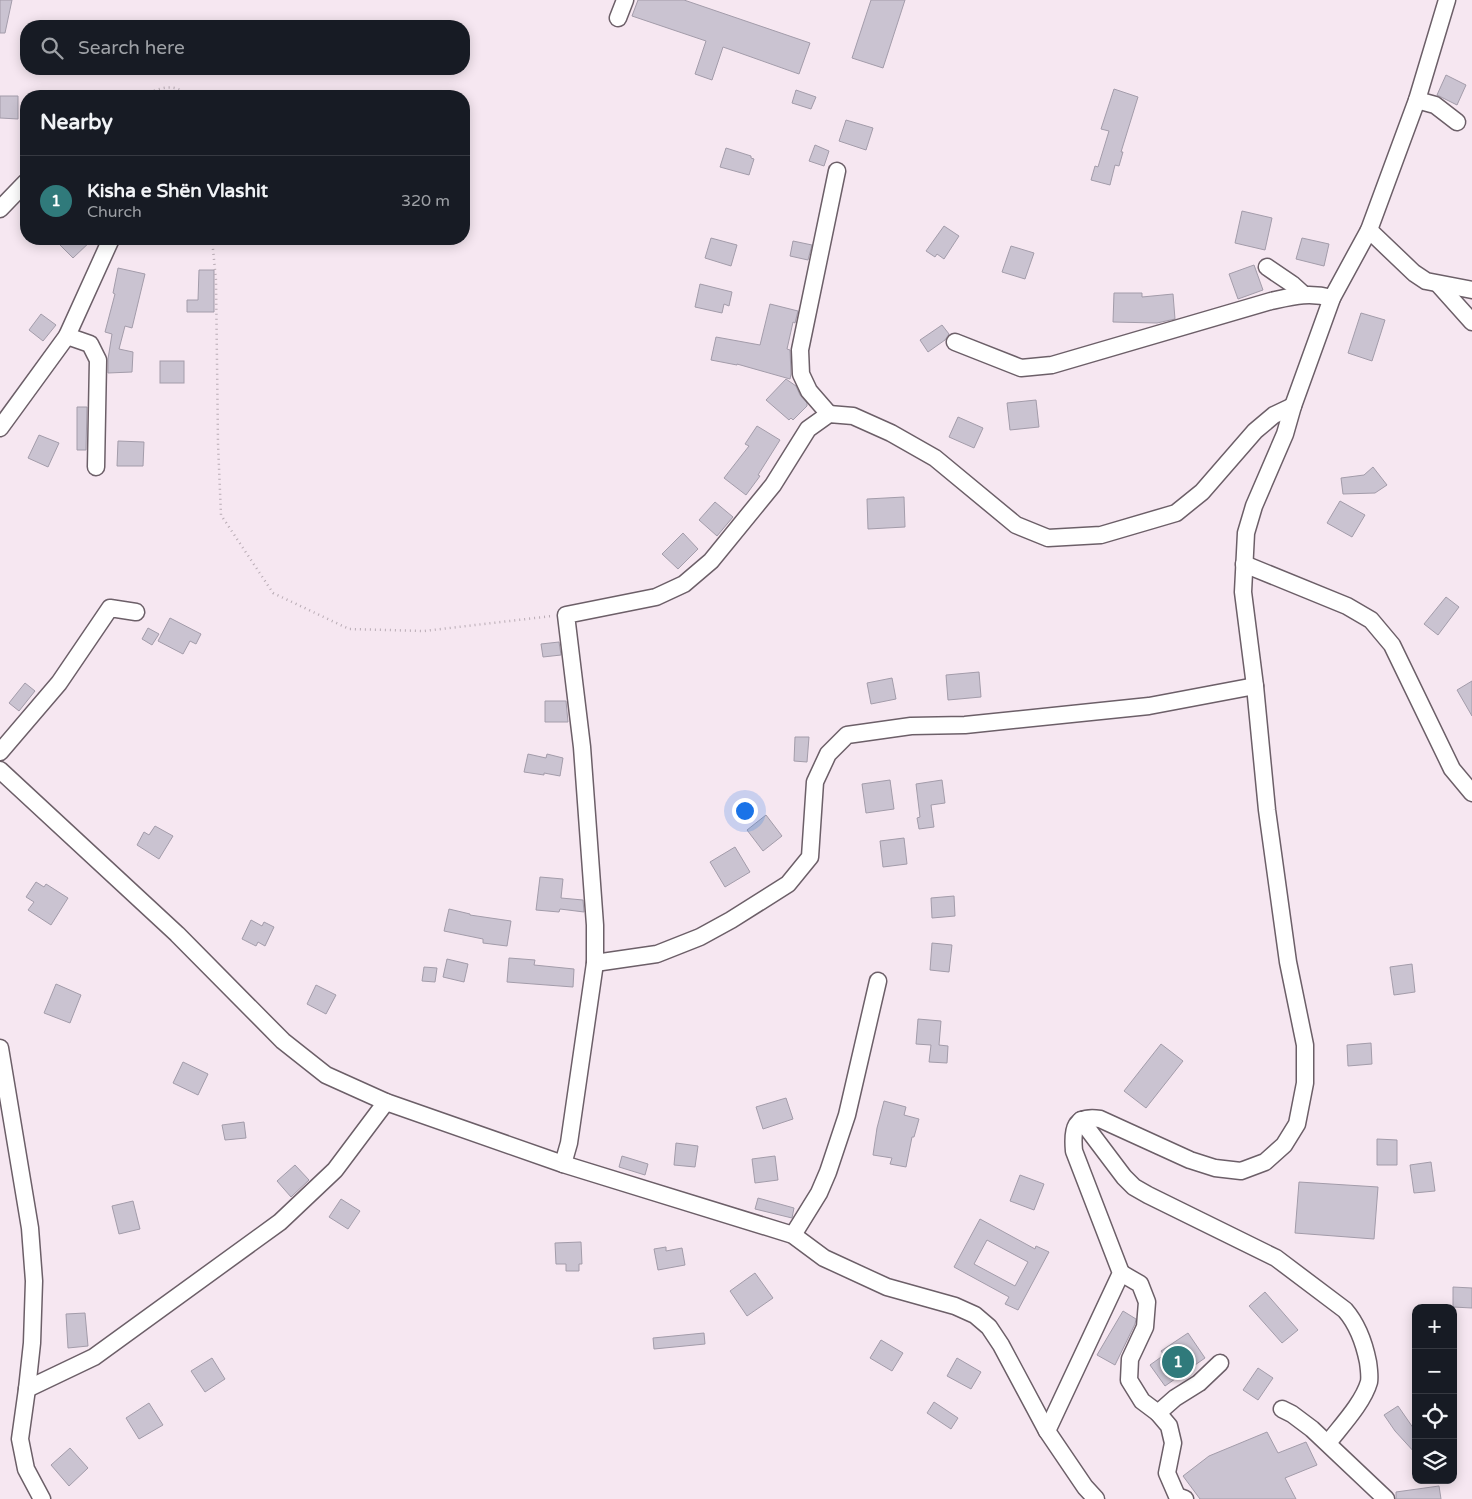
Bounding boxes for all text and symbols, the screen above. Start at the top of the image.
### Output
search box [20,20,470,75]
icon: search [38,34,66,62]
text: Search here [78,37,185,59]
text: Nearby [40,110,113,135]
text: Kisha e Shën Vlashit [87,180,268,202]
text: 1 [51,191,61,211]
text: 320 m [401,191,450,211]
text: Church [87,202,142,222]
your location [732,798,758,824]
map controls [1412,1304,1457,1484]
button: + [1412,1304,1457,1349]
pin: 1 [1162,1343,1194,1381]
button: − [1412,1349,1457,1394]
button: locate [1412,1394,1457,1439]
button: layers [1412,1439,1457,1484]

